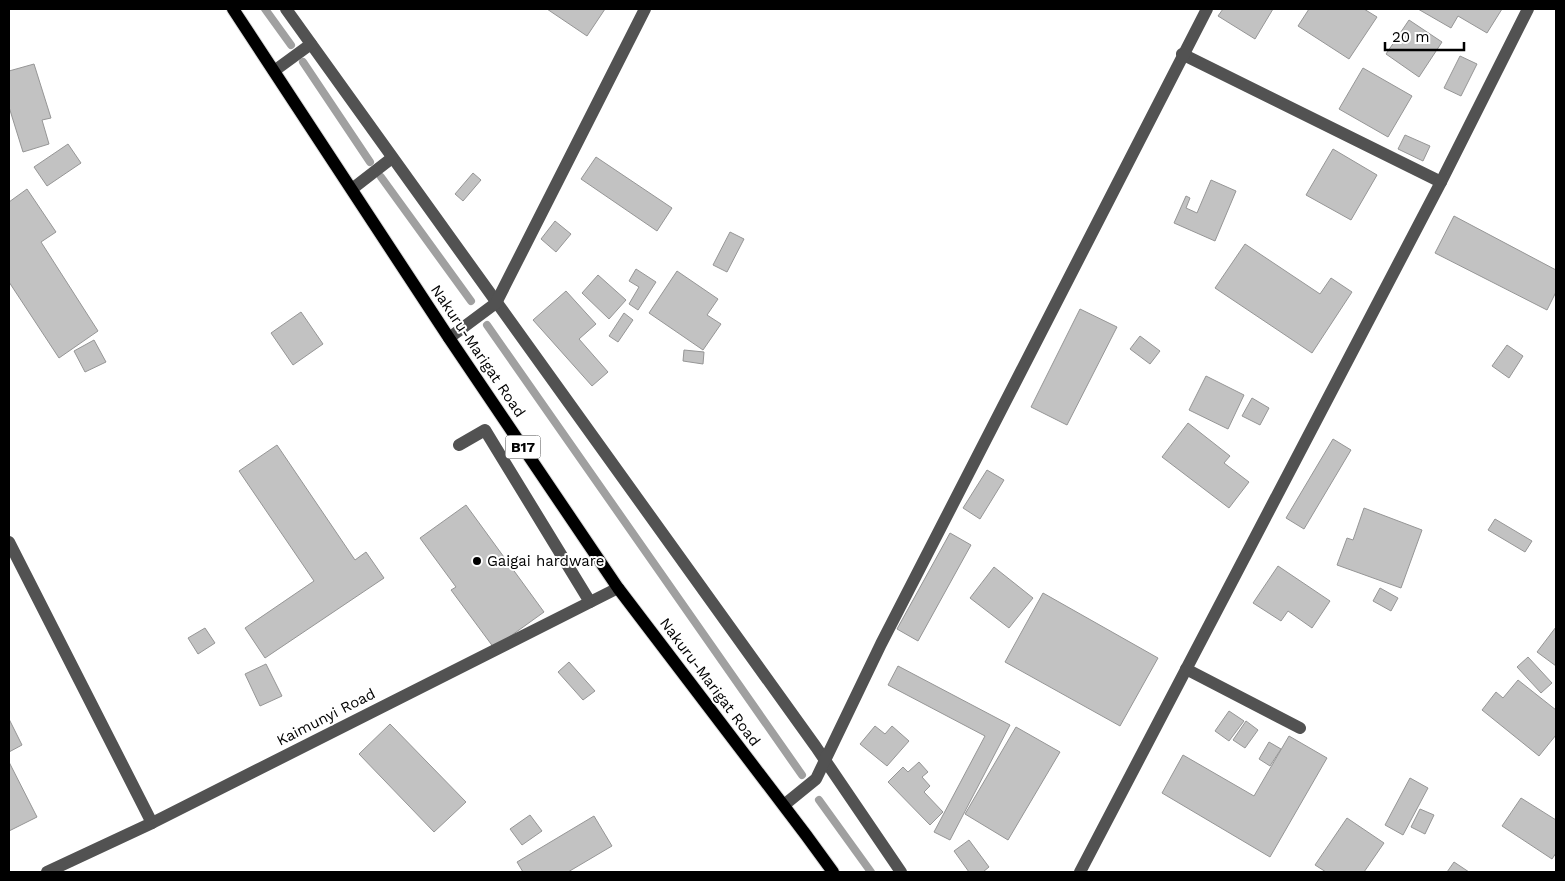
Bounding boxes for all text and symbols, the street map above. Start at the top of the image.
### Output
scale bar [1385,20,1464,52]
text: 20 m [1392,28,1430,46]
street label: Nakuru-Marigat Road [427,281,529,421]
road number: B17 [506,436,540,458]
place label: Gaigai hardware [487,552,604,570]
marker: Gaigai hardware [471,555,483,567]
street label: Nakuru-Marigat Road [656,614,764,750]
street label: Kaimunyi Road [274,684,378,750]

